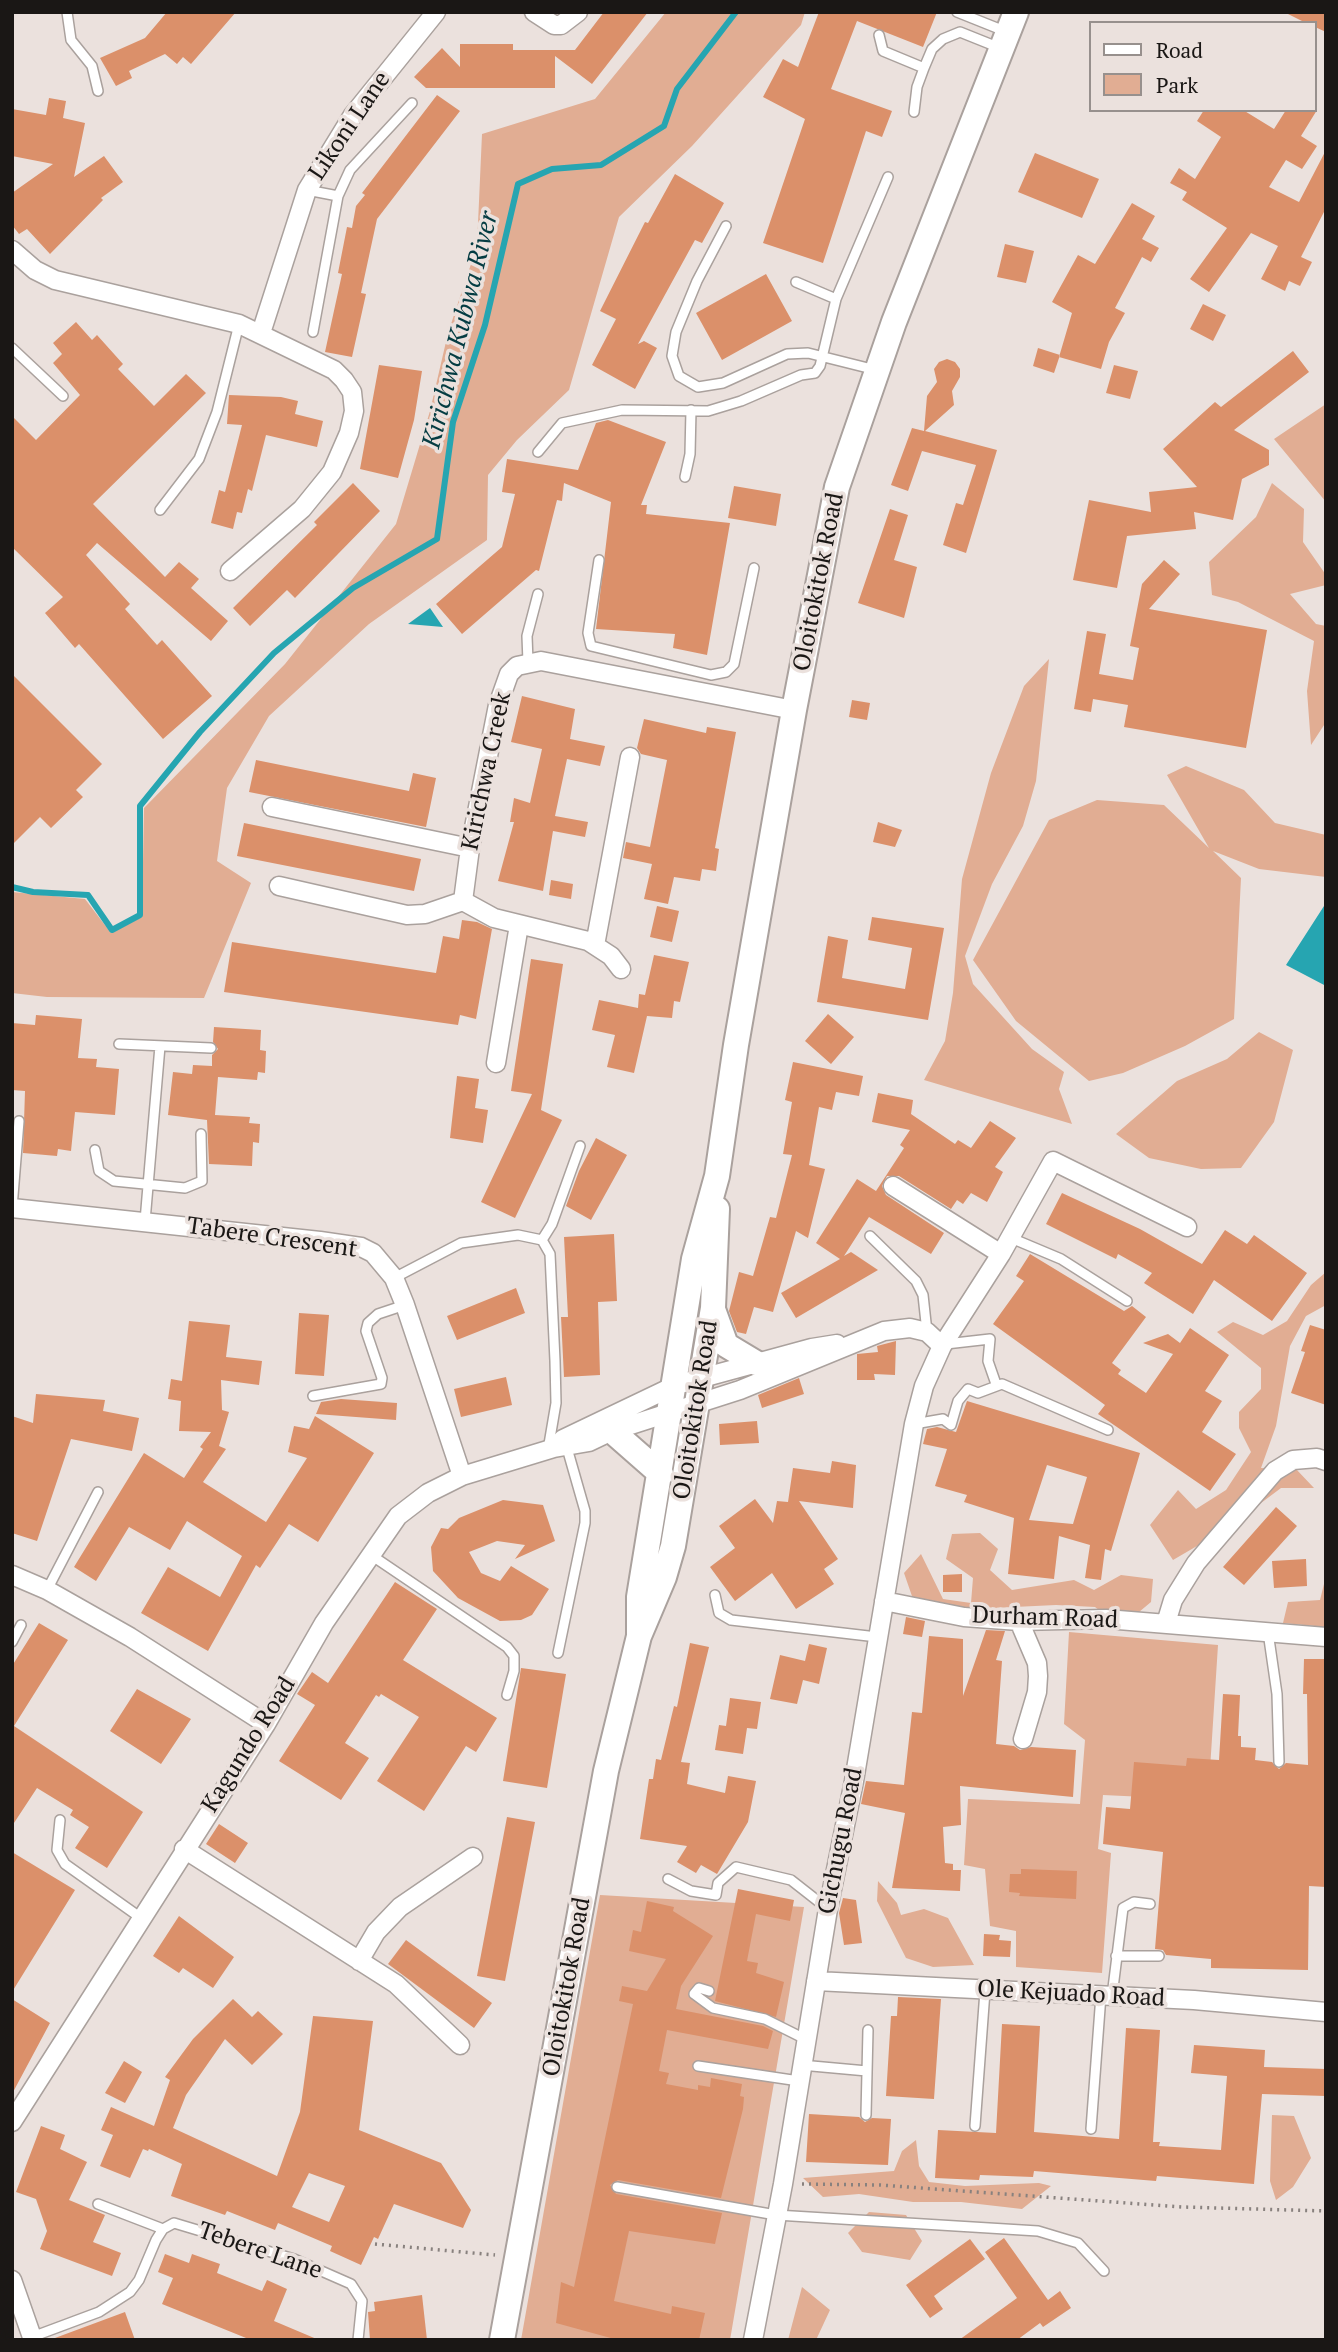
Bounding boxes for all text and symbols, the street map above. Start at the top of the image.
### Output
legend [1090,21,1317,112]
text: Road [1156,36,1203,64]
street label: Likoni Lane [303,66,397,186]
text: Park [1156,71,1198,99]
water label: Kirichwa Kubwa River [417,209,505,451]
street label: Oloitokitok Road [788,490,850,674]
street label: Kirichwa Creek [456,689,518,853]
street label: Tabere Crescent [185,1212,359,1264]
street label: Oloitokitok Road [668,1318,724,1502]
street label: Durham Road [971,1601,1119,1635]
street label: Kagundo Road [196,1672,302,1818]
street label: Gichugu Road [813,1765,869,1917]
street label: Oloitokitok Road [537,1895,597,2079]
street label: Ole Kejuado Road [976,1975,1166,2013]
street label: Tebere Lane [194,2216,326,2286]

